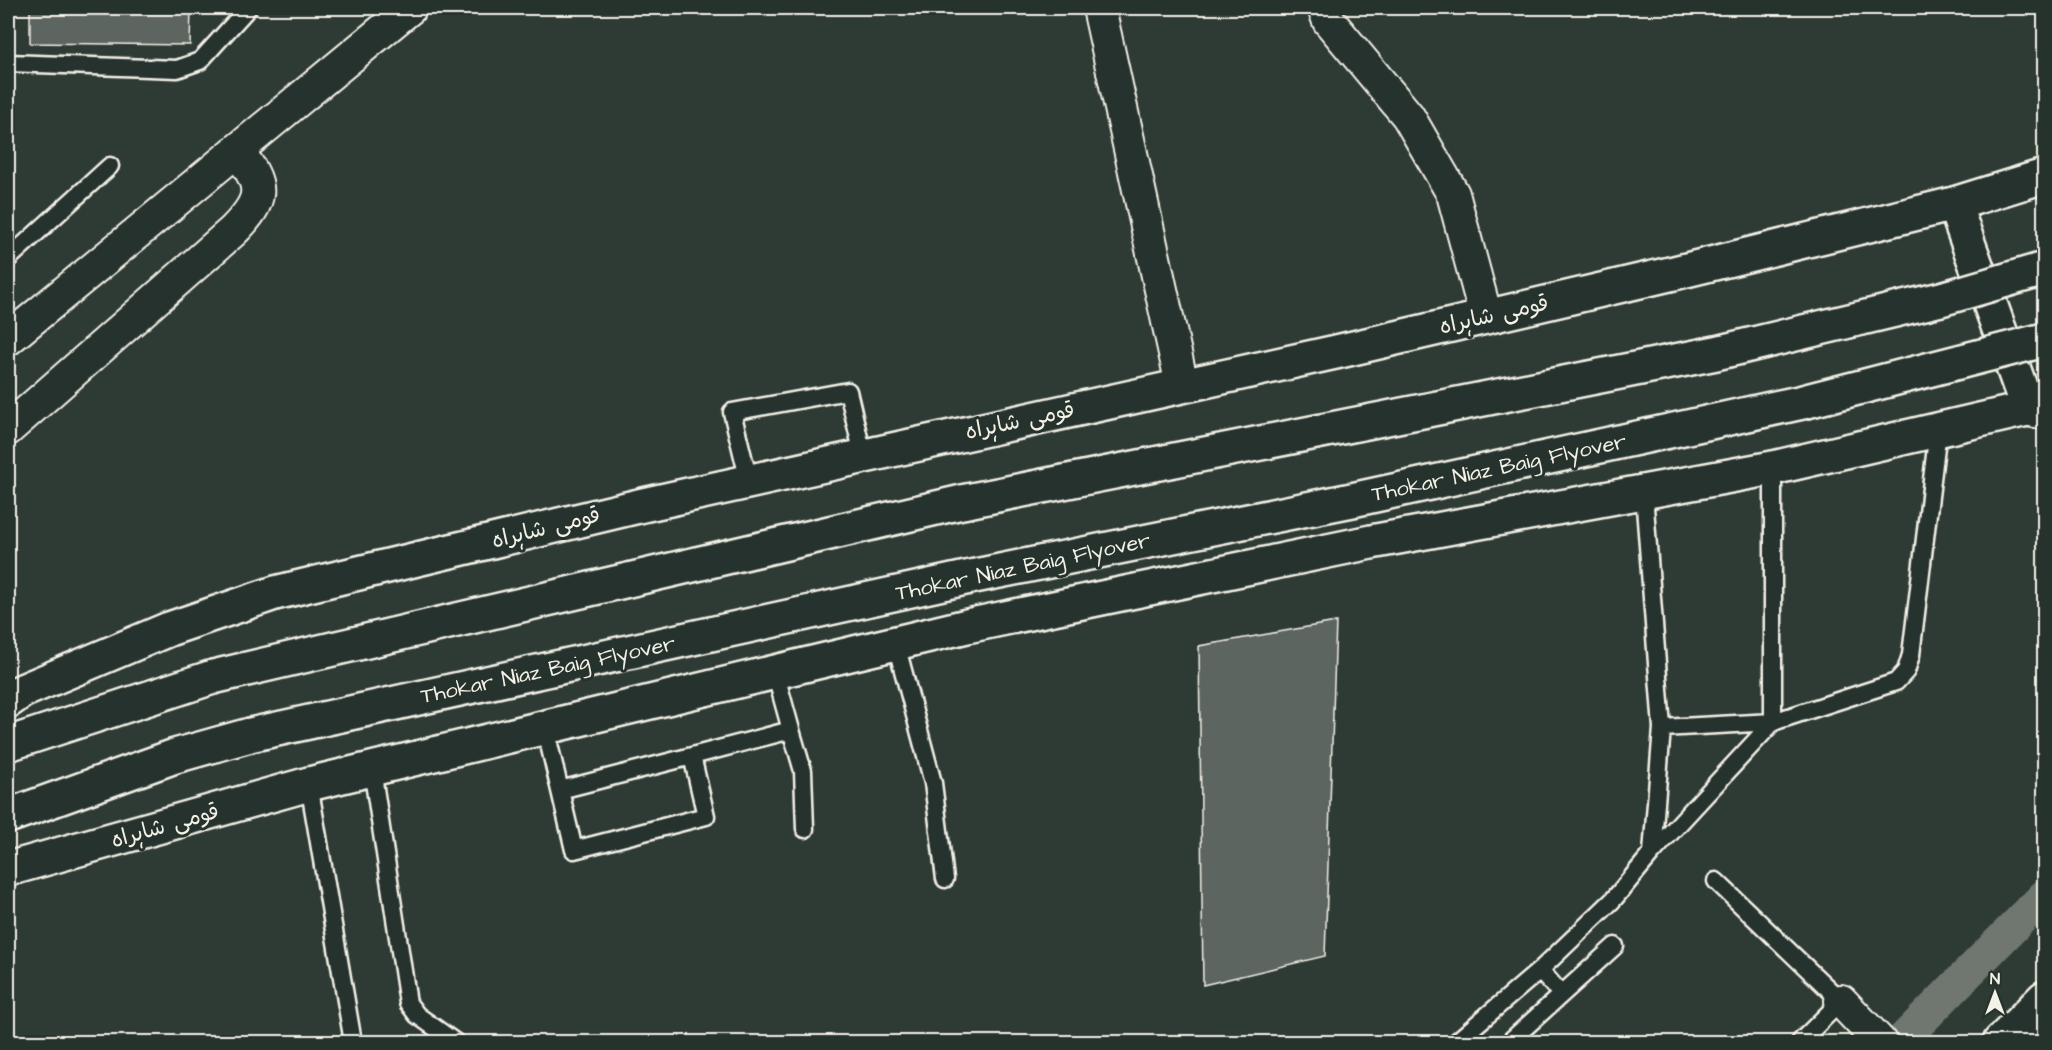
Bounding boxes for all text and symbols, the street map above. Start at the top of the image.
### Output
street label: قومی شاہراہ [1436,287,1552,343]
street label: قومی شاہراہ [962,394,1078,448]
street label: Thokar Niaz Baig Flyover [1369,426,1629,511]
street label: قومی شاہراہ [488,500,604,556]
street label: Thokar Niaz Baig Flyover [893,525,1153,610]
street label: Thokar Niaz Baig Flyover [418,628,678,713]
street label: قومی شاہراہ [107,796,223,856]
north arrow [1965,963,2025,1023]
text: N [1990,968,2000,990]

